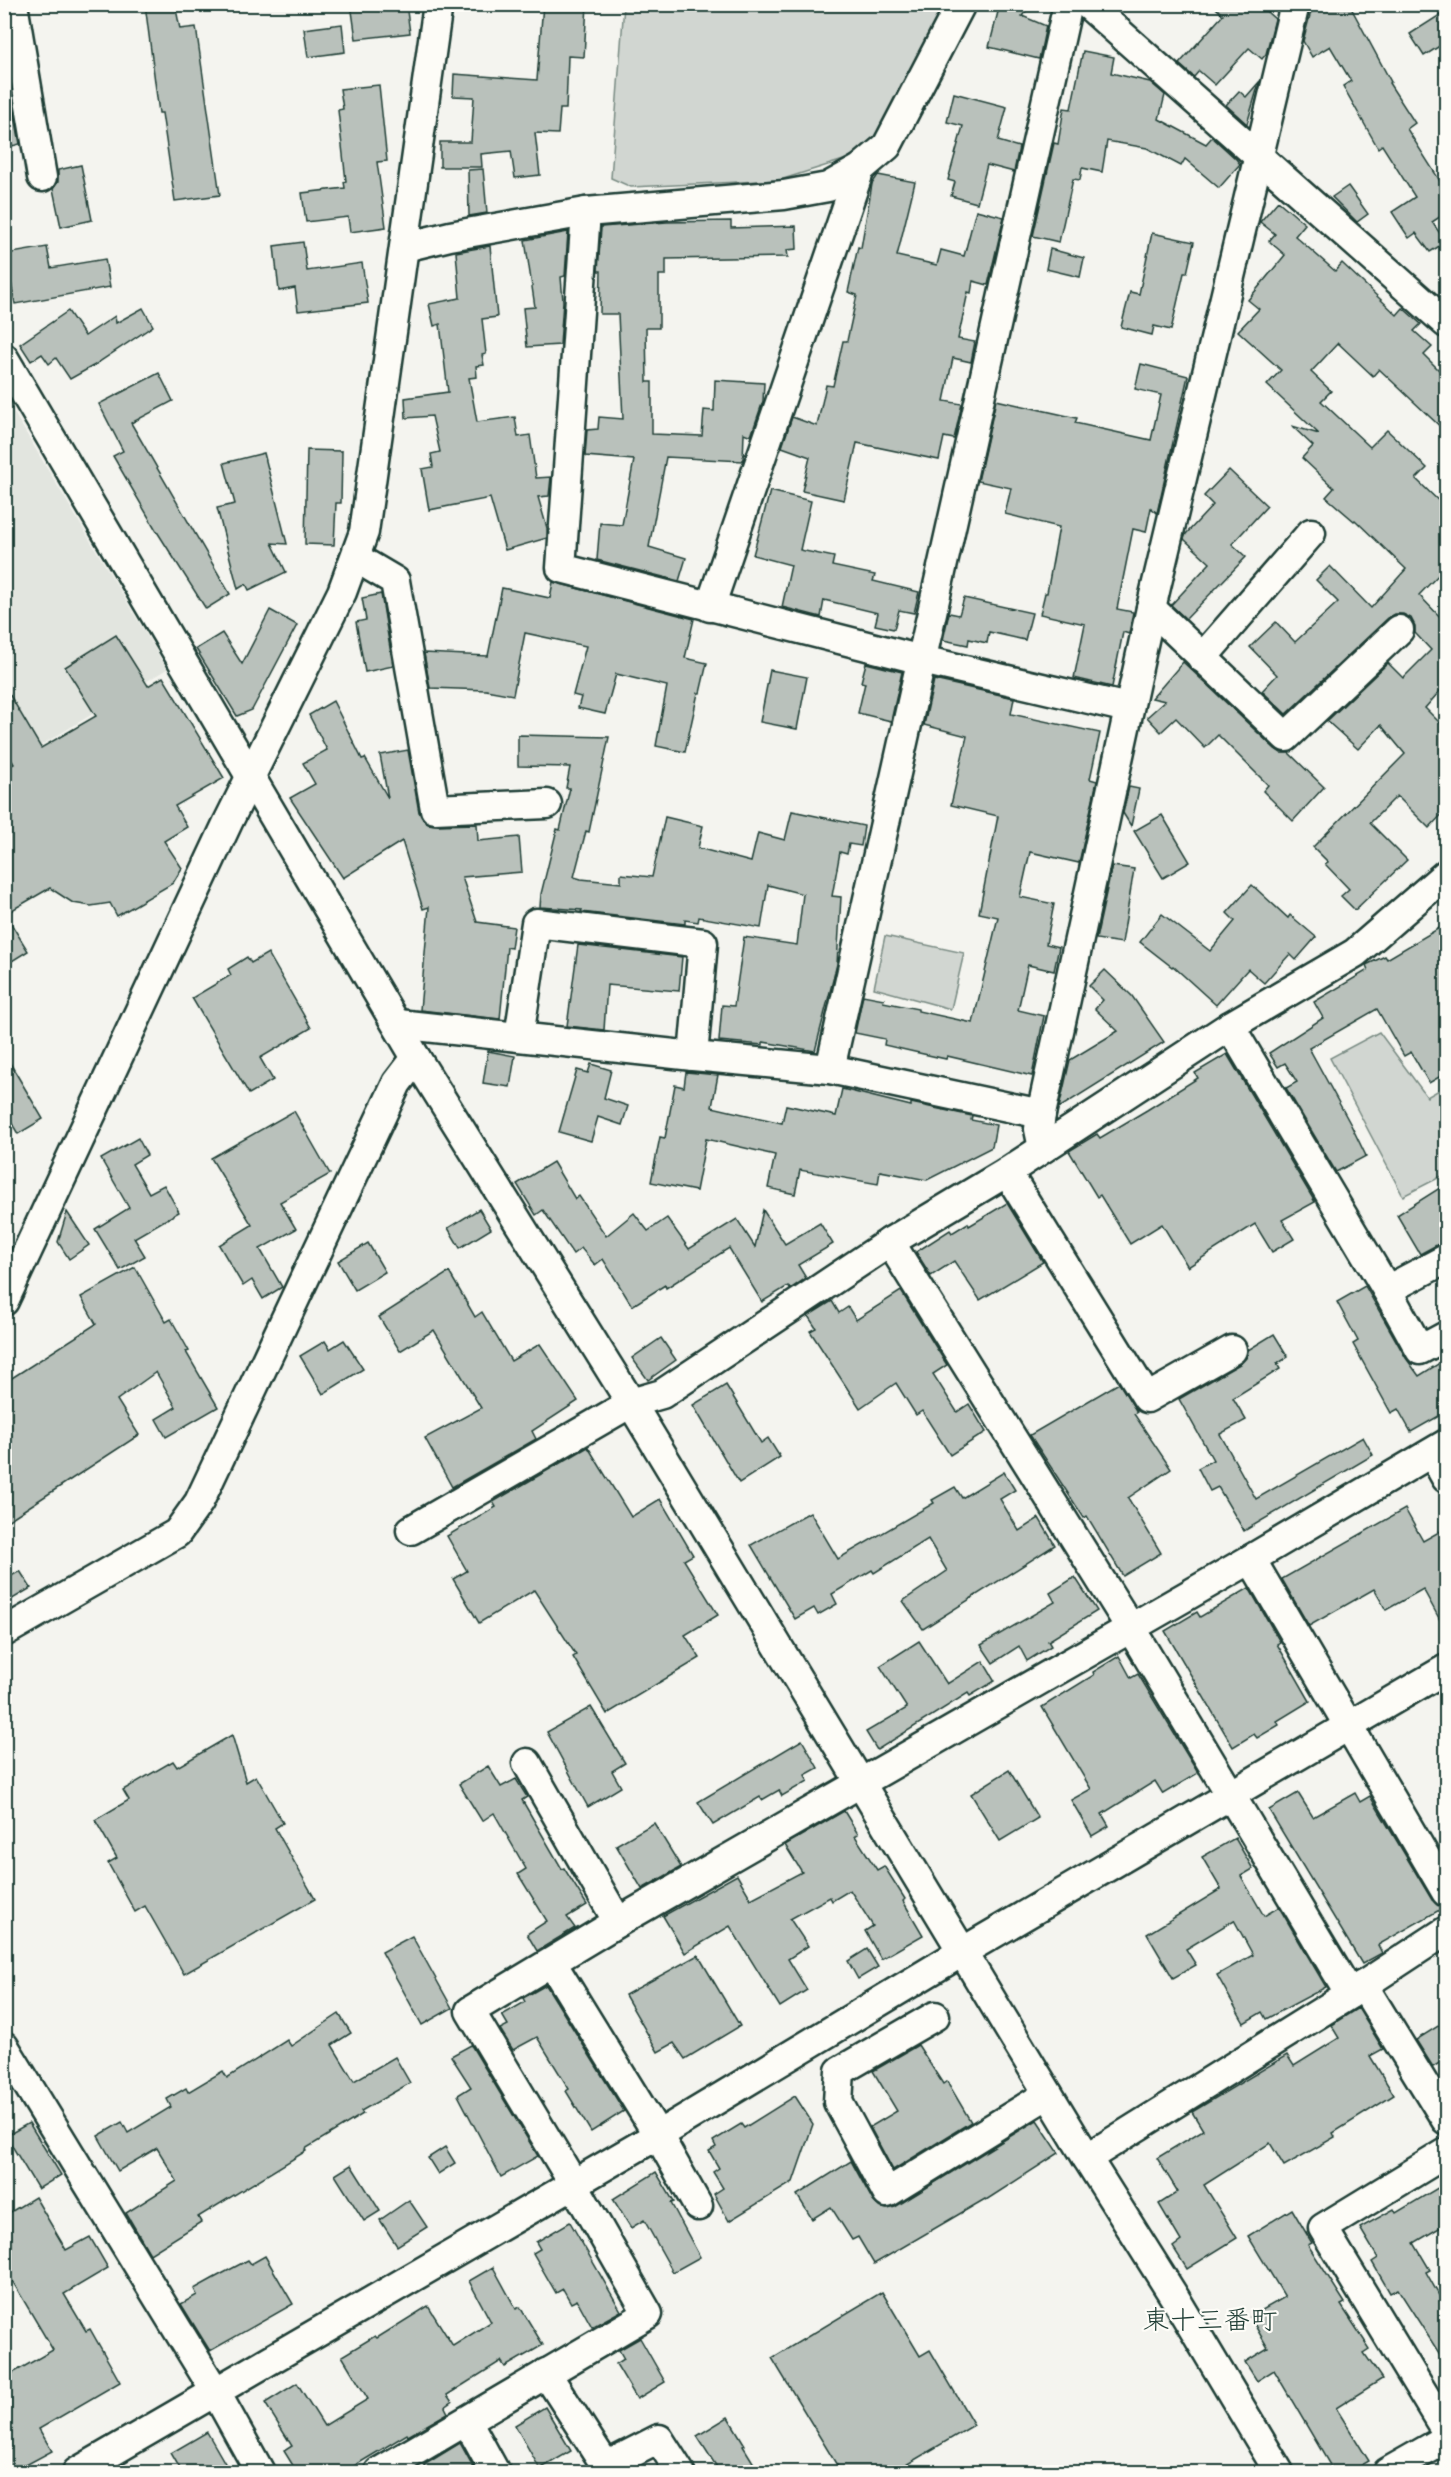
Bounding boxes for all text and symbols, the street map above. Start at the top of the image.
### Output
district label: 東十三番町 [1143,2303,1278,2337]

